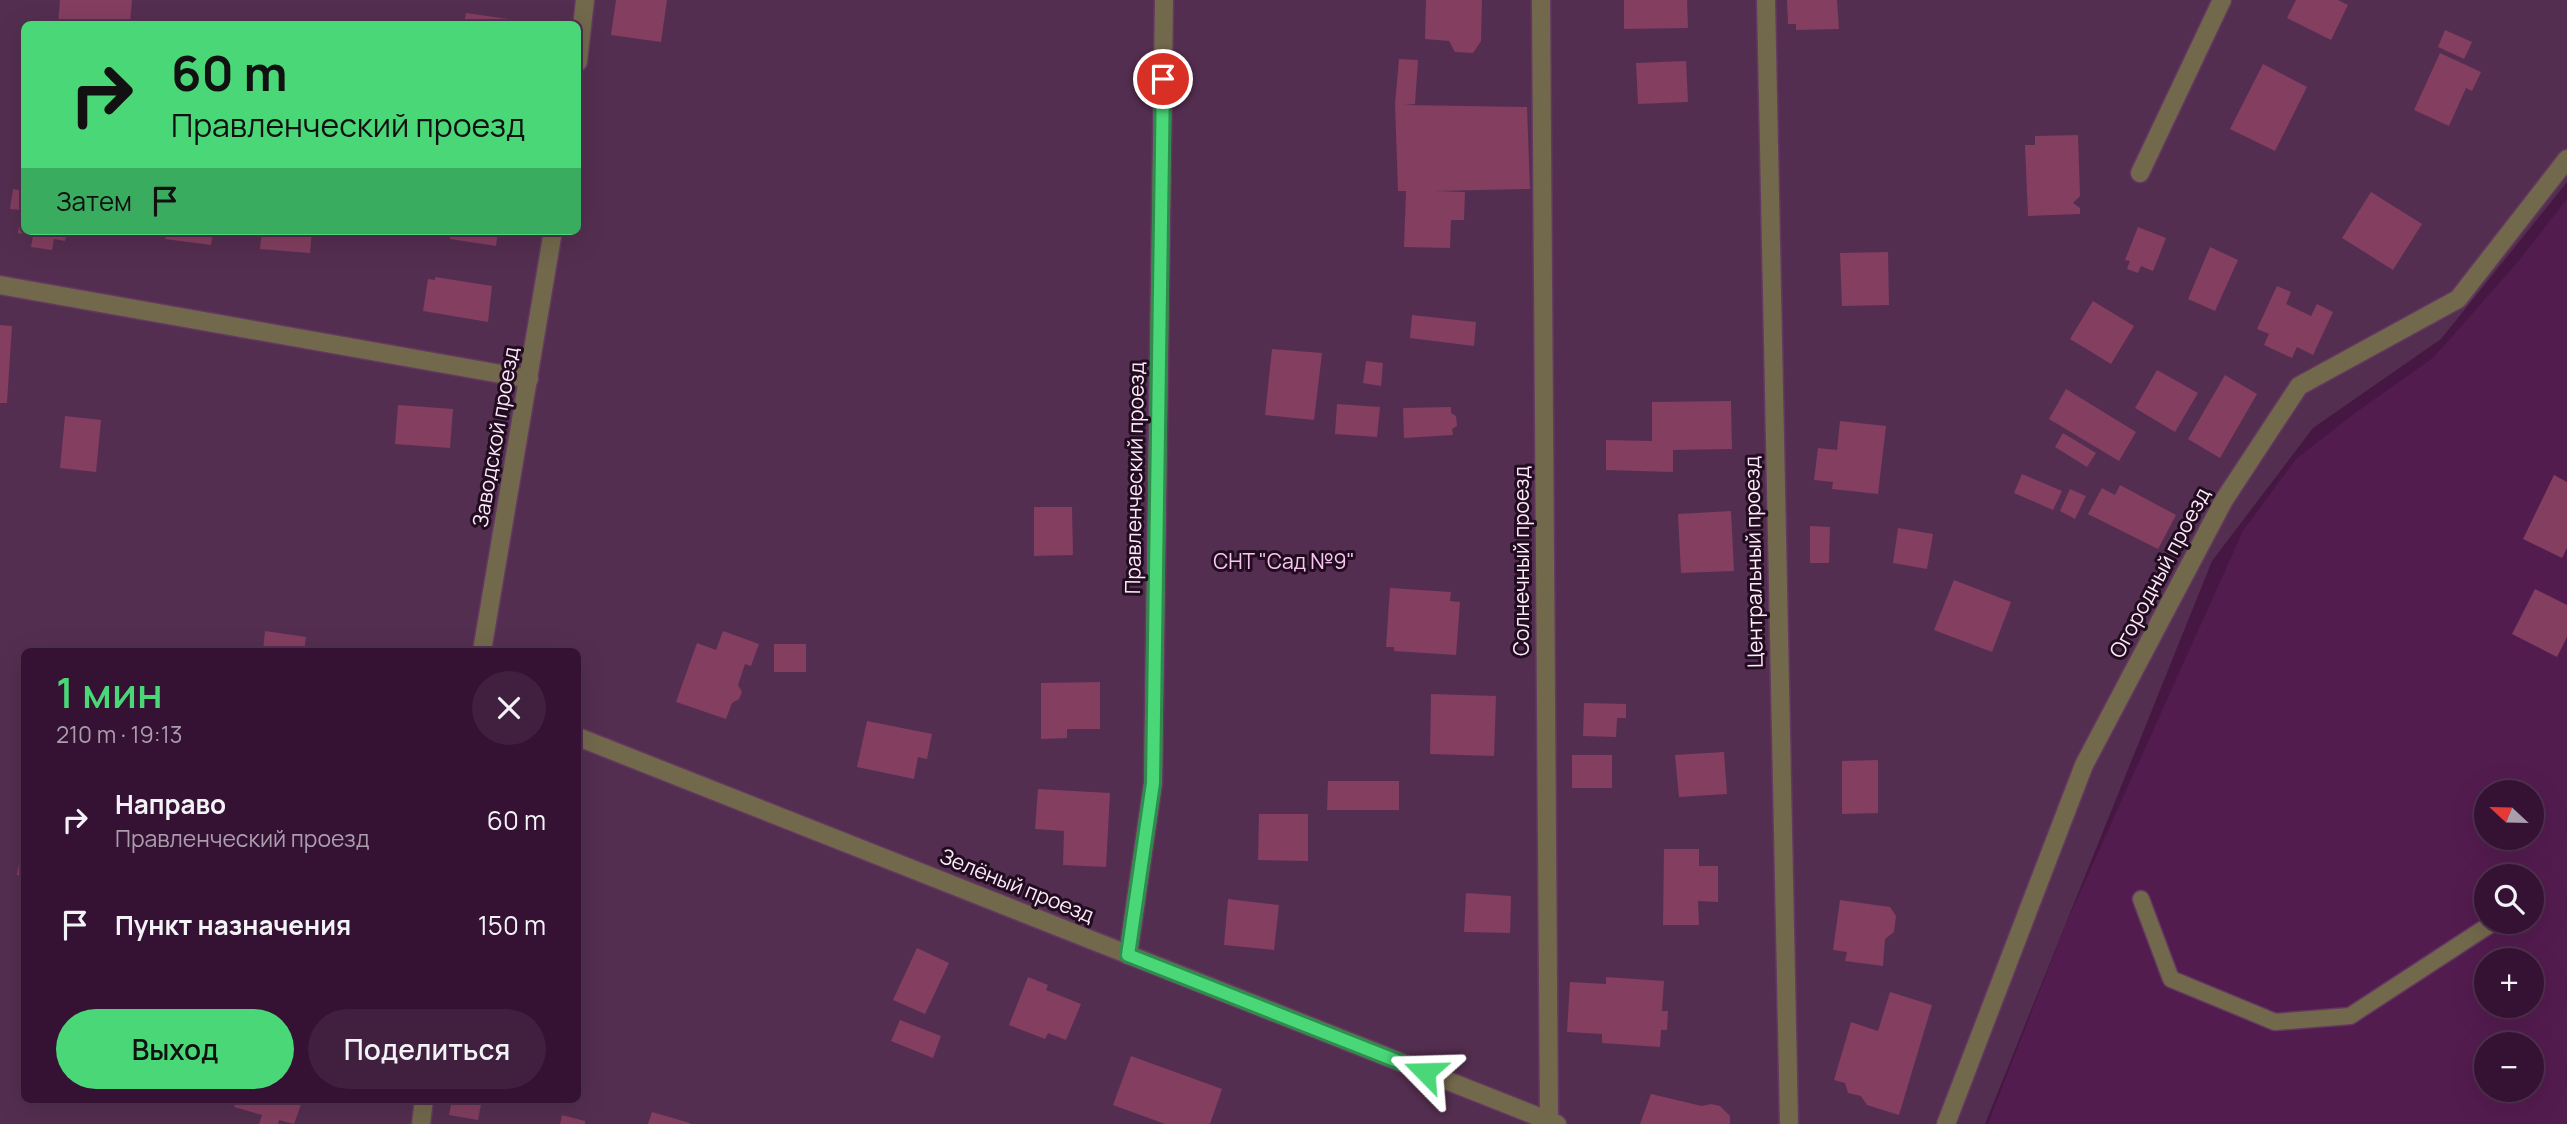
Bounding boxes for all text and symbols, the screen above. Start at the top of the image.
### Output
text: 60 m [171,39,288,106]
icon: right [56,49,147,140]
pin [1133,49,1193,109]
icon: arrive [1144,60,1182,98]
text: Правленческий проезд [171,103,525,147]
icon: arrive [146,182,184,220]
text: Затем [56,183,132,219]
street label: Заводской проезд [465,344,525,529]
street label: Правленческий проезд [1118,362,1150,594]
street label: Центральный проезд [1737,456,1769,668]
street label: Солнечный проезд [1507,466,1535,656]
street label: Огородный проезд [2102,482,2216,663]
park label: СНТ "Сад №9" [1213,547,1355,575]
text: 1 мин [56,663,163,721]
button: close [472,671,546,745]
text: 210 m · 19:13 [56,718,182,750]
north arrow [2474,780,2544,850]
map controls [2474,780,2544,1102]
text: Направо [115,786,226,822]
icon: right [56,801,94,839]
text: 60 m [487,802,546,838]
text: Правленческий проезд [115,822,369,854]
street label: Зелёный проезд [936,841,1098,929]
button: search [2474,864,2544,934]
icon: arrive [56,906,94,944]
text: Пункт назначения [115,907,351,943]
text: 150 m [478,907,546,943]
button: + [2474,948,2544,1018]
button: Выход [56,1009,294,1089]
button: Поделиться [308,1009,546,1089]
button: − [2474,1032,2544,1102]
position arrow [1388,1035,1462,1109]

